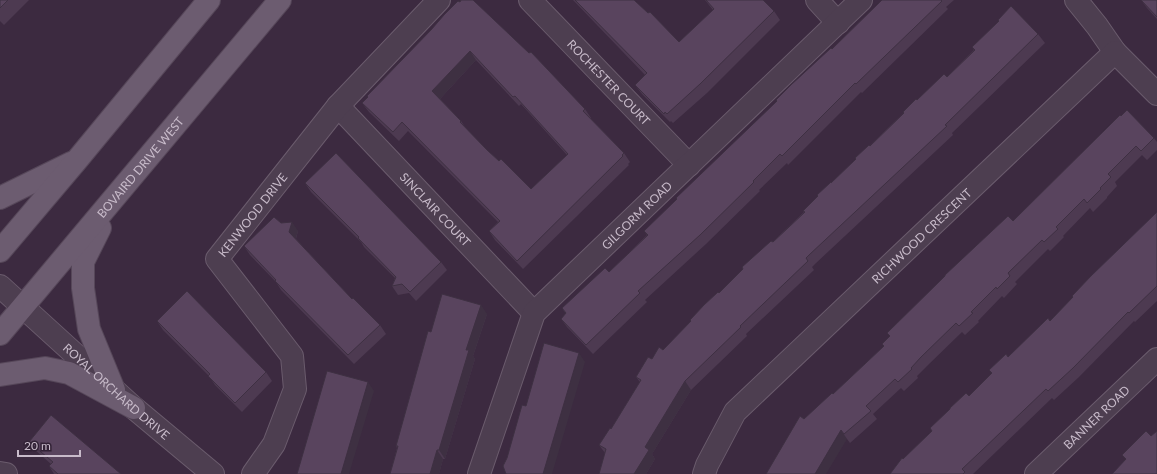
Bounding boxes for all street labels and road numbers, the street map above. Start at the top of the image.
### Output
street label: ROCHESTER COURT [565,36,654,128]
street label: BOVAIRD DRIVE WEST [94,113,187,220]
street label: KENWOOD DRIVE [214,169,290,259]
street label: SINCLAIR COURT [397,169,474,249]
street label: GILGORM ROAD [598,178,675,252]
street label: RICHWOOD CRESCENT [868,185,974,286]
street label: ROYAL ORCHARD DRIVE [60,340,173,442]
street label: BANNER ROAD [1060,382,1132,452]

